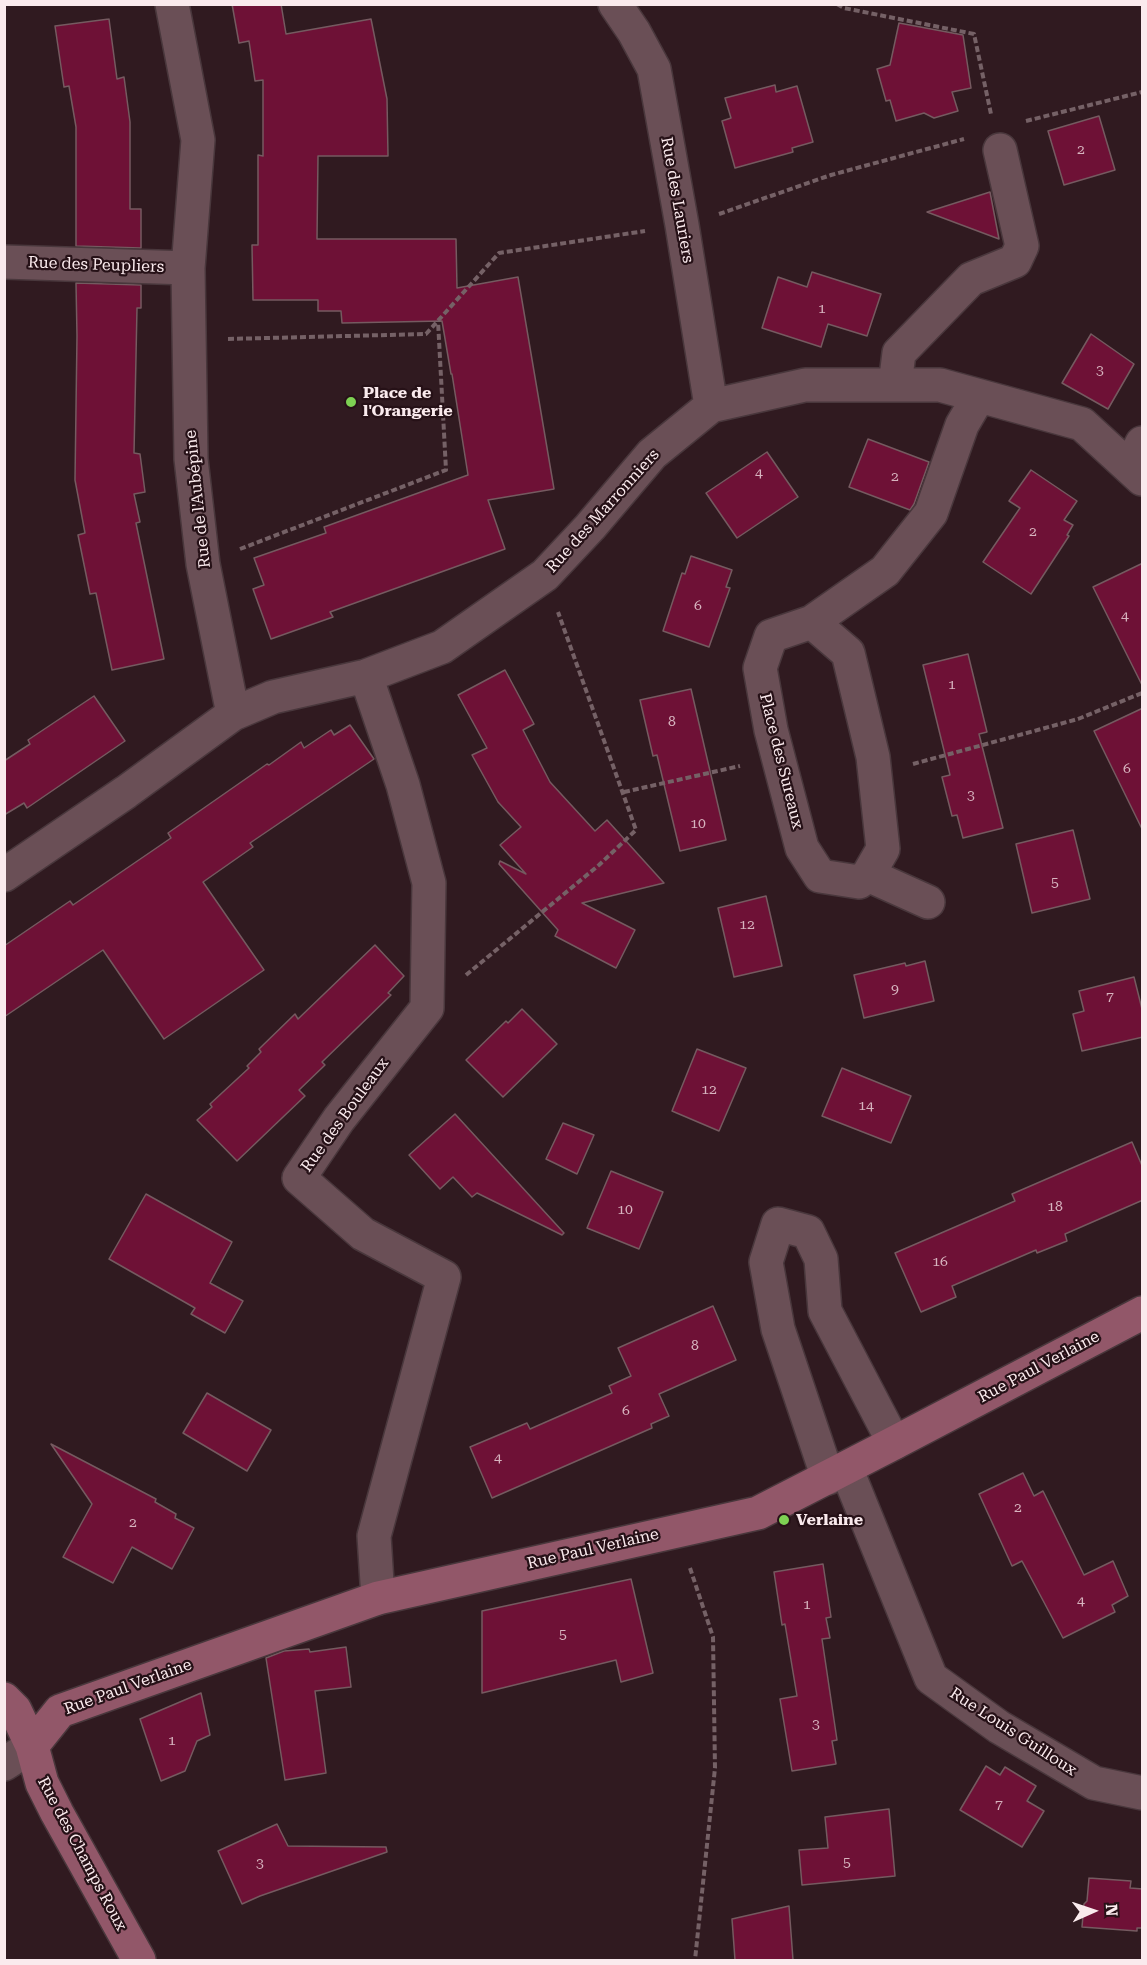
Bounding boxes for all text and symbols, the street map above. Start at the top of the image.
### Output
street label: Rue des Lauriers [656,136,698,264]
house number: 2 [1077,142,1085,158]
street label: Rue des Peupliers [27,253,165,277]
house number: 1 [818,301,826,317]
house number: 3 [1096,363,1104,379]
place label: Place de l'Orangerie [363,383,453,421]
marker: Place de l'Orangerie [344,395,358,409]
street label: Rue de l'Aubépine [181,429,215,569]
street label: Rue des Marronniers [542,445,664,577]
house number: 4 [755,465,763,481]
house number: 2 [891,469,899,485]
house number: 2 [1029,524,1037,540]
house number: 6 [694,598,702,614]
house number: 4 [1121,608,1129,624]
house number: 1 [948,677,956,693]
street label: Place des Sureaux [755,691,807,831]
house number: 8 [668,714,676,730]
house number: 6 [1123,761,1131,777]
house number: 3 [967,788,975,804]
house number: 10 [690,816,706,832]
house number: 5 [1051,875,1059,891]
house number: 12 [739,917,755,933]
house number: 9 [891,982,899,998]
house number: 7 [1106,989,1114,1005]
street label: Rue des Bouleaux [297,1054,393,1176]
house number: 12 [701,1082,717,1098]
house number: 14 [858,1098,874,1114]
house number: 18 [1047,1199,1063,1215]
house number: 10 [617,1202,633,1218]
house number: 16 [932,1254,948,1270]
street label: Rue Paul Verlaine [975,1327,1103,1407]
house number: 8 [691,1338,699,1354]
house number: 6 [622,1403,630,1419]
house number: 4 [494,1450,502,1466]
house number: 2 [1014,1500,1022,1516]
place label: Verlaine [796,1510,863,1530]
marker: Verlaine [777,1513,791,1527]
house number: 2 [129,1515,137,1531]
street label: Rue Paul Verlaine [525,1525,661,1573]
house number: 4 [1077,1593,1085,1609]
house number: 1 [803,1597,811,1613]
house number: 5 [559,1627,567,1643]
street label: Rue Paul Verlaine [62,1655,194,1719]
street label: Rue Louis Guilloux [946,1684,1080,1780]
house number: 3 [812,1717,820,1733]
house number: 1 [168,1733,176,1749]
street label: Rue des Champs Roux [33,1774,131,1934]
house number: 7 [995,1797,1003,1813]
house number: 5 [843,1855,851,1871]
house number: 3 [256,1856,264,1872]
north arrow [1063,1881,1123,1941]
text: N [1102,1903,1121,1917]

